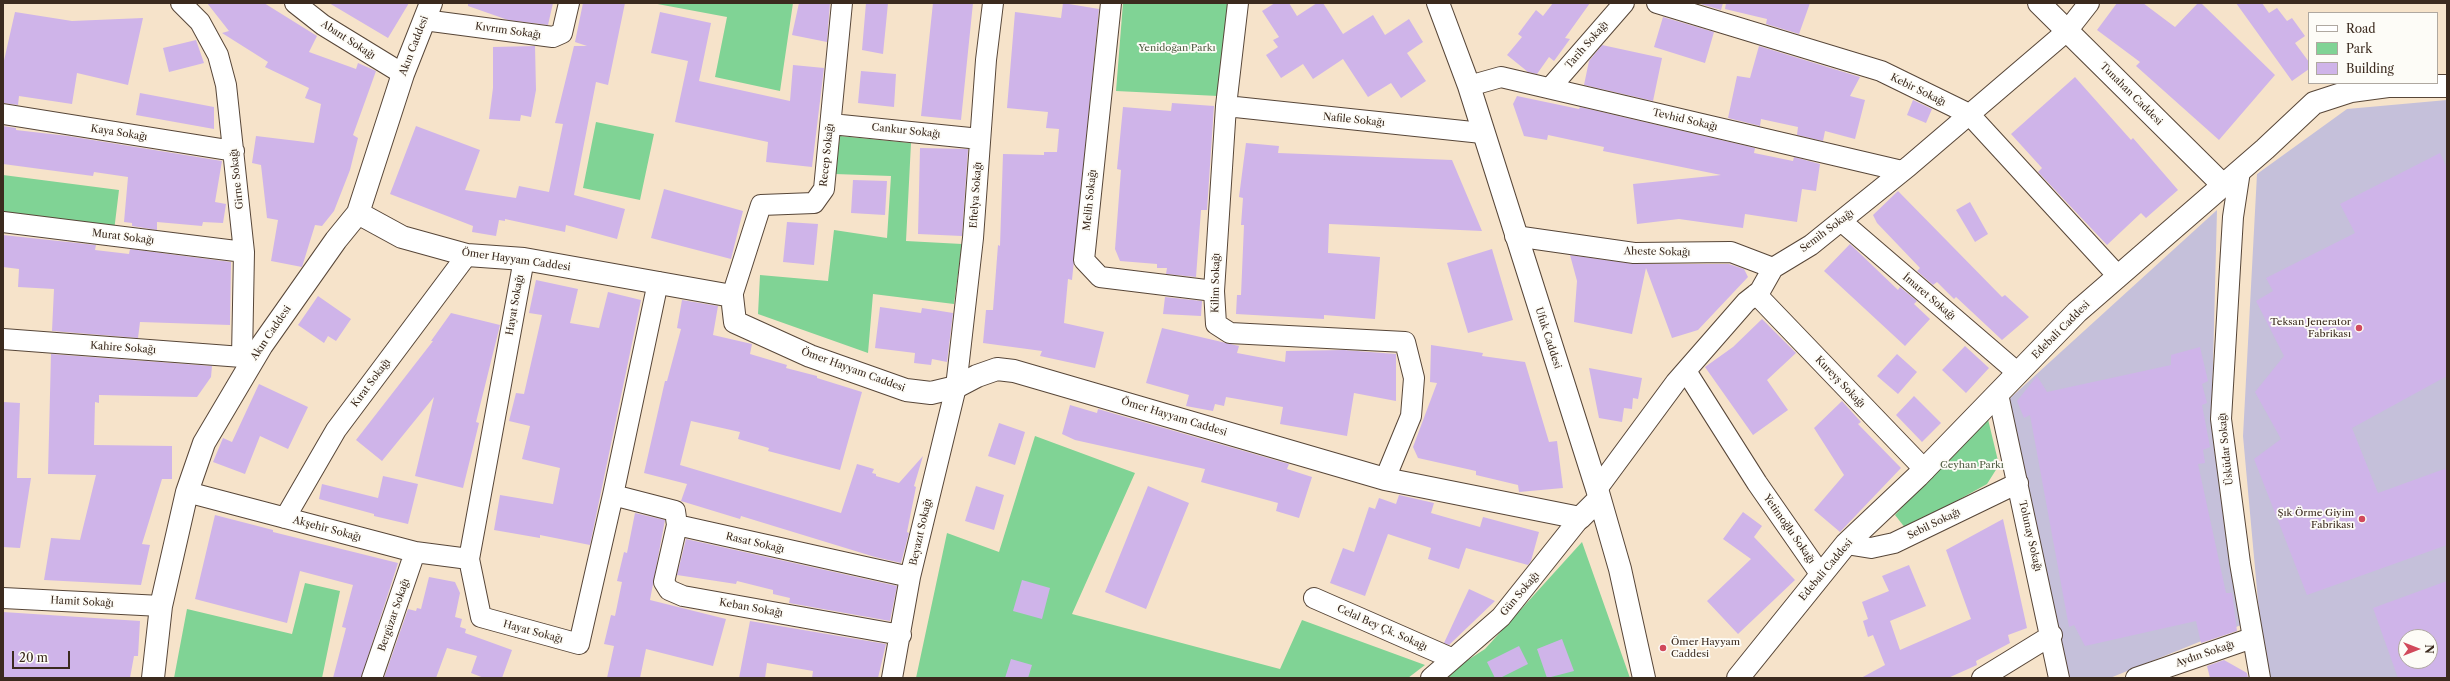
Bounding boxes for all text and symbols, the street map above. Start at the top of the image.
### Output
legend [2308,12,2438,84]
street label: Akın Caddesi [397,14,431,78]
street label: Abant Sokağı [319,18,377,62]
street label: Tarih Sokağı [1563,19,1611,71]
street label: Kıvrım Sokağı [474,20,542,42]
text: Road [2346,21,2376,36]
text: Park [2346,41,2372,56]
park label: Yenidoğan Parkı [1138,42,1216,54]
street label: Tunahan Caddesi [2097,60,2165,128]
text: Building [2346,61,2394,76]
street label: Kebir Sokağı [1888,71,1948,109]
street label: Tevhid Sokağı [1651,107,1719,133]
street label: Nafile Sokağı [1323,111,1385,129]
street label: Cankur Sokağı [871,121,941,141]
street label: Kaya Sokağı [90,123,148,143]
street label: Recep Sokağı [818,123,836,187]
street label: Girne Sokağı [228,148,246,210]
street label: Eftelya Sokağı [968,161,984,229]
street label: Melih Sokağı [1081,169,1099,231]
street label: Semih Sokağı [1798,207,1856,255]
street label: Murat Sokağı [91,227,155,247]
street label: Aheste Sokağı [1624,245,1690,259]
street label: Ömer Hayyam Caddesi [461,246,571,274]
street label: Kilim Sokağı [1209,253,1223,313]
street label: İmaret Sokağı [1900,271,1958,323]
street label: Hayat Sokağı [504,274,526,336]
street label: Edebali Caddesi [2030,299,2092,361]
street label: Akın Caddesi [248,303,294,363]
street label: Ufuk Caddesi [1532,306,1564,370]
place label: Teksan Jenerator Fabrikası [2270,316,2351,340]
marker: Teksan Jenerator Fabrikası [2354,323,2364,333]
street label: Kahire Sokağı [90,340,156,356]
street label: Ömer Hayyam Caddesi [799,346,907,394]
street label: Kureyş Sokağı [1812,354,1868,410]
street label: Kırat Sokağı [349,356,393,410]
street label: Ömer Hayyam Caddesi [1120,395,1228,439]
street label: Üsküdar Sokağı [2216,412,2236,486]
park label: Ceyhan Parkı [1940,459,2004,471]
street label: Yetimoğlu Sokağı [1761,492,1817,566]
street label: Beyazıt Sokağı [907,497,935,567]
street label: Tolunay Sokağı [2016,499,2044,573]
street label: Sebil Sokağı [1906,506,1962,542]
place label: Şık Örme Giyim Fabrikası [2277,507,2354,530]
street label: Akşehir Sokağı [291,514,363,544]
marker: Şık Örme Giyim Fabrikası [2357,514,2367,524]
street label: Rasat Sokağı [725,530,785,556]
street label: Edebali Caddesi [1797,537,1855,603]
street label: Gün Sokağı [1498,569,1542,619]
street label: Bergüzar Sokağı [376,577,412,653]
street label: Hamit Sokağı [50,594,114,610]
street label: Keban Sokağı [718,596,784,620]
street label: Celal Bey Çk. Sokağı [1335,603,1429,653]
street label: Hayat Sokağı [502,618,564,646]
north arrow [2398,629,2438,669]
place label: Ömer Hayyam Caddesi [1671,636,1740,660]
street label: Aydın Sokağı [2174,638,2236,670]
scale bar [14,643,72,669]
marker: Ömer Hayyam Caddesi [1658,643,1668,653]
text: N [2422,644,2436,654]
text: 20 m [19,650,48,665]

